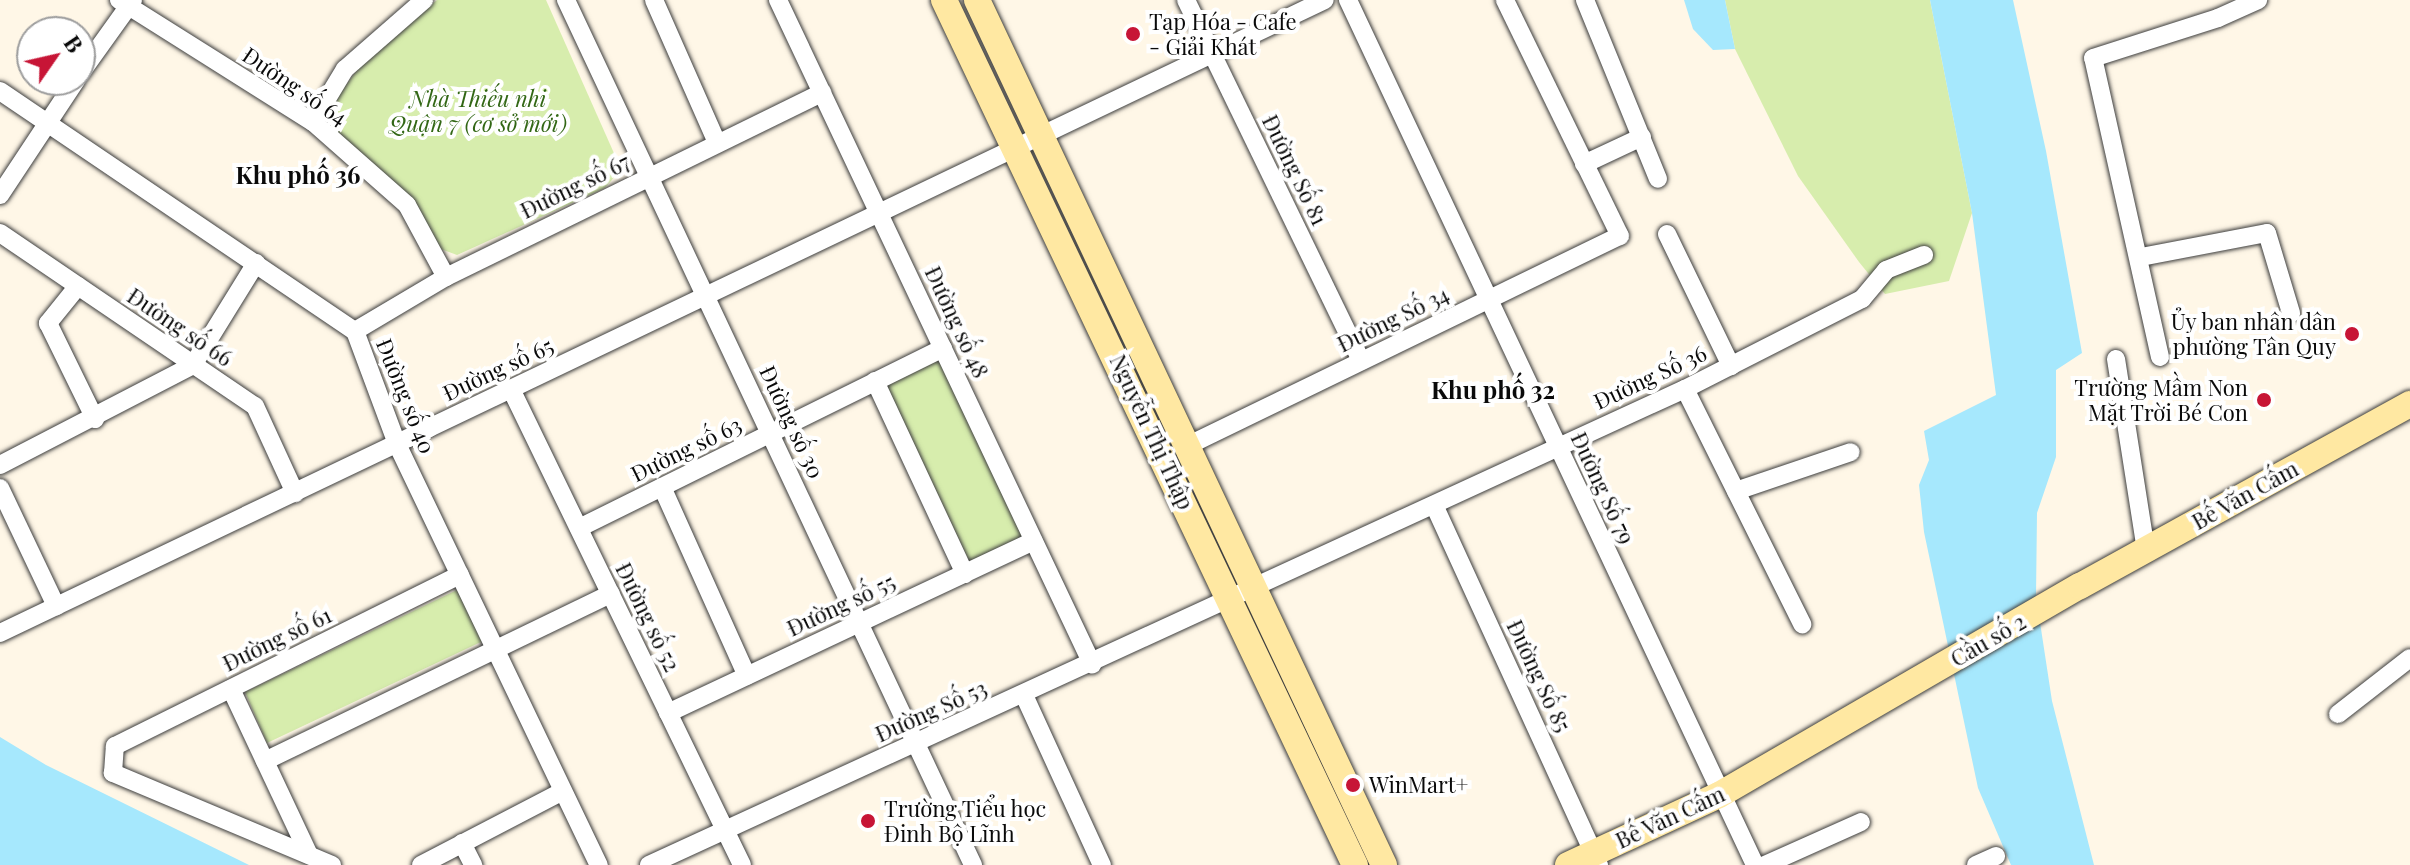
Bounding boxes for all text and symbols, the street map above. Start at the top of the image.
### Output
place label: Tạp Hóa - Cafe - Giải Khát [1149,8,1297,60]
north arrow [16,16,96,96]
marker: Tạp Hóa - Cafe - Giải Khát [1124,25,1142,43]
text: B [58,29,91,58]
street label: Đường số 64 [238,41,352,131]
park label: Nhà Thiếu nhi Quận 7 (cơ sở mới) [389,85,567,136]
street label: Đường Số 81 [1257,110,1333,230]
street label: Đường số 67 [516,148,634,224]
district label: Khu phố 36 [235,161,361,189]
street label: Đường số 48 [920,262,994,382]
street label: Đường Số 34 [1333,281,1453,357]
street label: Đường số 66 [123,282,237,372]
place label: Ủy ban nhân dân phường Tân Quy [2170,308,2336,360]
marker: Ủy ban nhân dân phường Tân Quy [2343,325,2361,343]
street label: Đường số 65 [439,332,557,406]
street label: Đường số 40 [371,334,441,458]
street label: Đường Số 36 [1589,339,1711,415]
street label: Nguyễn Thị Thập [1104,350,1200,514]
street label: Đường số 30 [754,361,830,483]
place label: Trường Mầm Non Mặt Trời Bé Con [2074,374,2248,426]
district label: Khu phố 32 [1431,376,1555,404]
marker: Trường Mầm Non Mặt Trời Bé Con [2255,391,2273,409]
street label: Đường số 63 [627,411,745,487]
street label: Đường Số 79 [1566,428,1640,548]
street label: Bế Văn Cấm [2187,455,2303,535]
street label: Đường số 52 [610,558,686,676]
street label: Đường số 55 [783,568,899,642]
street label: Đường số 61 [218,601,336,677]
street label: Cầu số 2 [1946,608,2030,672]
street label: Đường Số 85 [1502,616,1576,736]
street label: Đường Số 53 [871,675,991,747]
place label: WinMart+ [1369,772,1468,798]
marker: WinMart+ [1344,776,1362,794]
street label: Bế Văn Cấm [1611,780,1729,854]
place label: Trường Tiểu học Đinh Bộ Lĩnh [884,795,1047,846]
marker: Trường Tiểu học Đinh Bộ Lĩnh [859,812,877,830]

